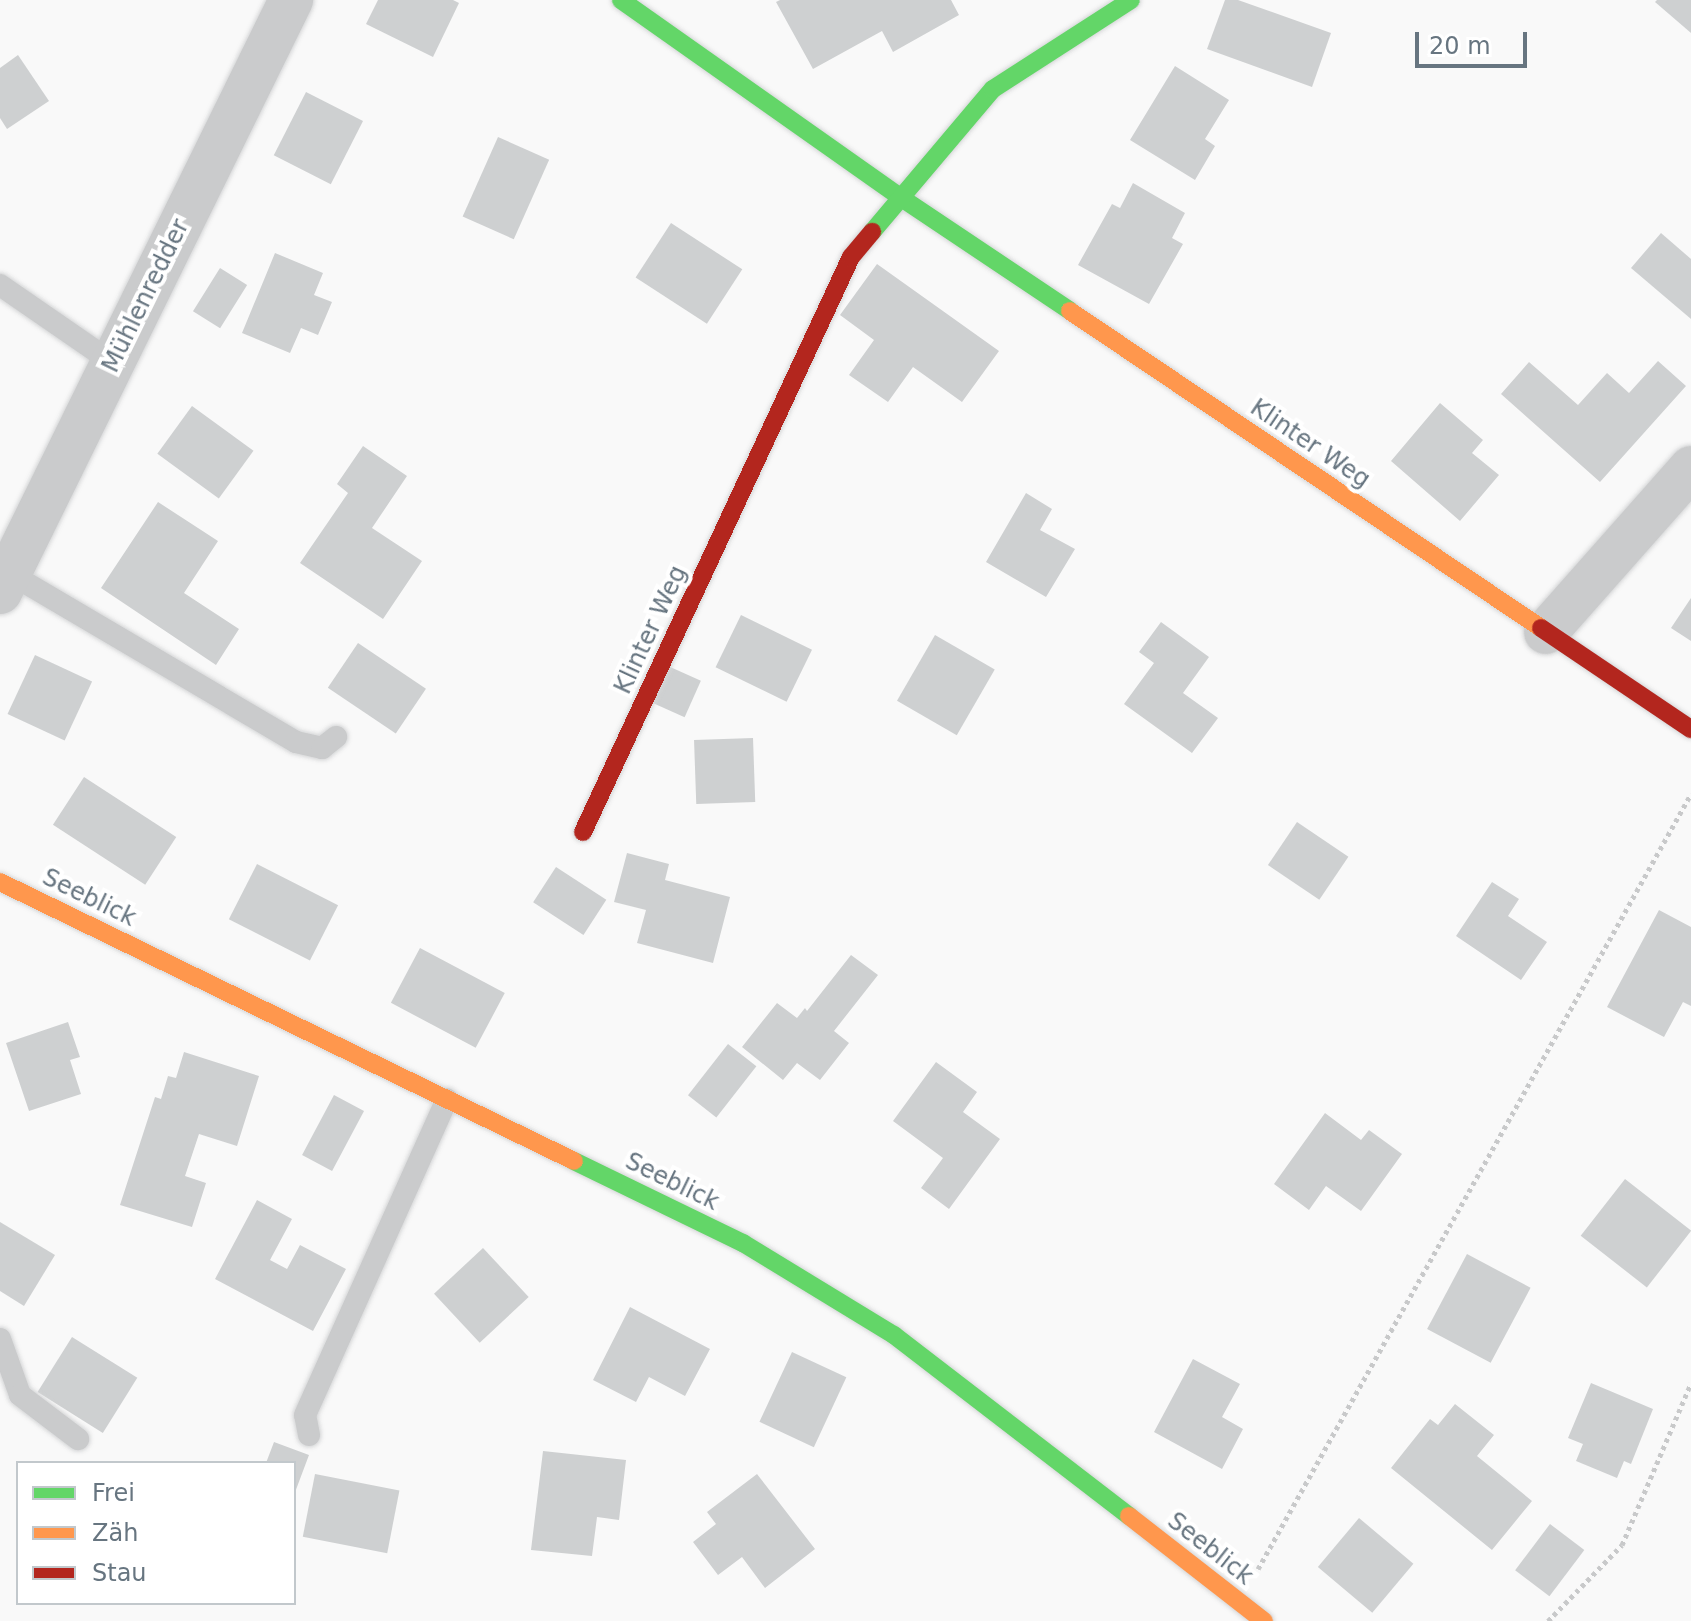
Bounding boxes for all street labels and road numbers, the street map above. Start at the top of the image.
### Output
street label: Mühlenredder [96,215,196,377]
street label: Klinter Weg [1245,393,1375,495]
street label: Klinter Weg [609,561,693,699]
street label: Seeblick [38,863,140,933]
street label: Seeblick [621,1147,723,1217]
street label: Seeblick [1162,1507,1258,1591]

